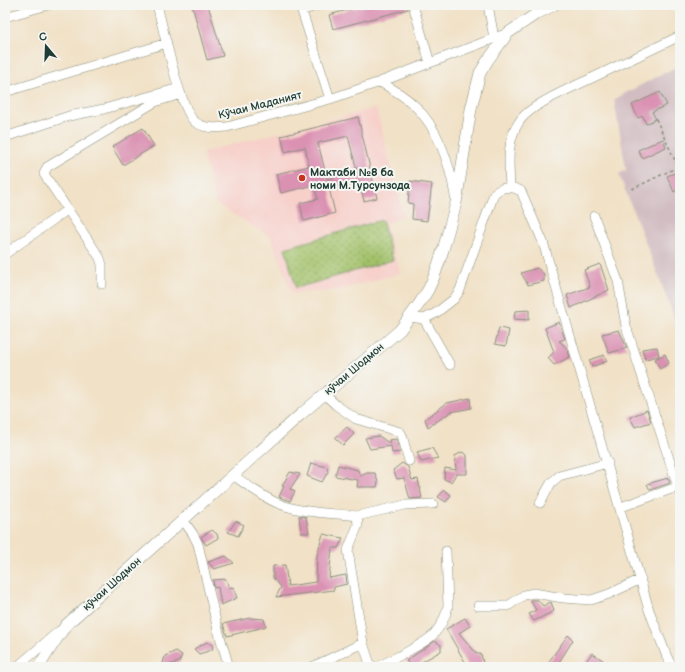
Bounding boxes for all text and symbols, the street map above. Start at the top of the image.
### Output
north arrow [26,26,66,66]
text: С [37,30,49,44]
street label: Кӯчаи Маданият [217,88,303,122]
place label: Мактаби №8 ба номи М.Турсунзода [310,166,410,192]
marker: Мактаби №8 ба номи М.Турсунзода [297,173,307,183]
street label: кӯчаи Шодмон [321,340,387,398]
street label: кӯчаи Шодмон [80,554,144,614]

